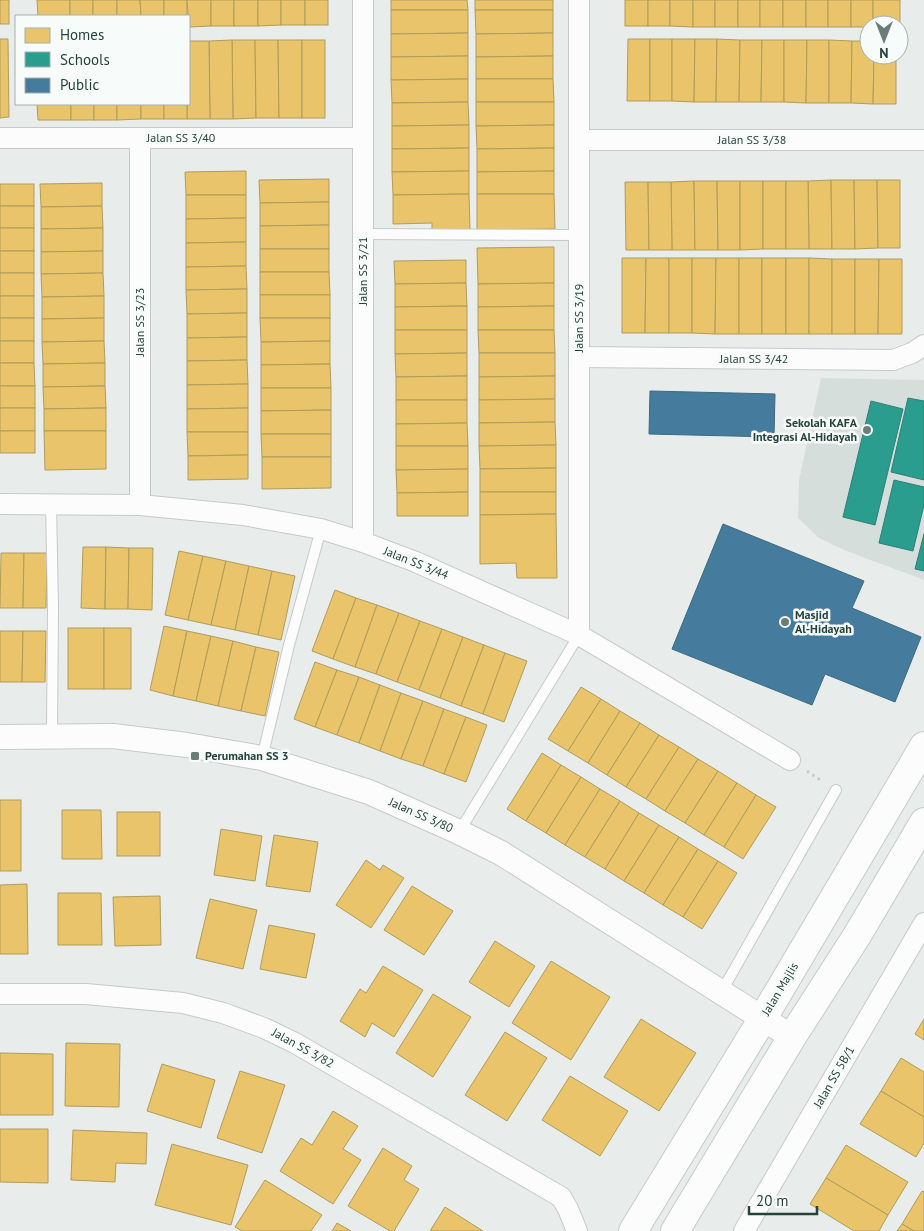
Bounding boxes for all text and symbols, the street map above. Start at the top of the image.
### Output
legend [15,15,190,105]
north arrow [859,15,909,65]
text: Homes [60,25,104,44]
text: N [879,44,889,62]
text: Schools [60,50,110,69]
text: Public [60,75,99,94]
street label: Jalan SS 3/40 [146,130,216,145]
street label: Jalan SS 3/38 [717,132,786,147]
street label: Jalan SS 3/21 [355,237,370,306]
street label: Jalan SS 3/19 [571,284,586,353]
street label: Jalan SS 3/23 [132,288,147,357]
street label: Jalan SS 3/42 [719,351,788,366]
place label: Sekolah KAFA Integrasi Al-Hidayah [753,415,858,444]
marker: Sekolah KAFA Integrasi Al-Hidayah [861,424,873,436]
street label: Jalan SS 3/44 [381,542,451,582]
place label: Masjid Al-Hidayah [795,607,852,636]
marker: Masjid Al-Hidayah [779,616,791,628]
place label: Perumahan SS 3 [205,748,288,763]
marker: Perumahan SS 3 [189,750,201,762]
street label: Jalan SS 3/80 [386,793,456,836]
street label: Jalan Majlis [757,960,801,1019]
street label: Jalan SS 3/82 [269,1024,337,1071]
street label: Jalan SS 5B/1 [809,1043,857,1111]
scale bar [749,1184,816,1216]
text: 20 m [756,1191,789,1210]

